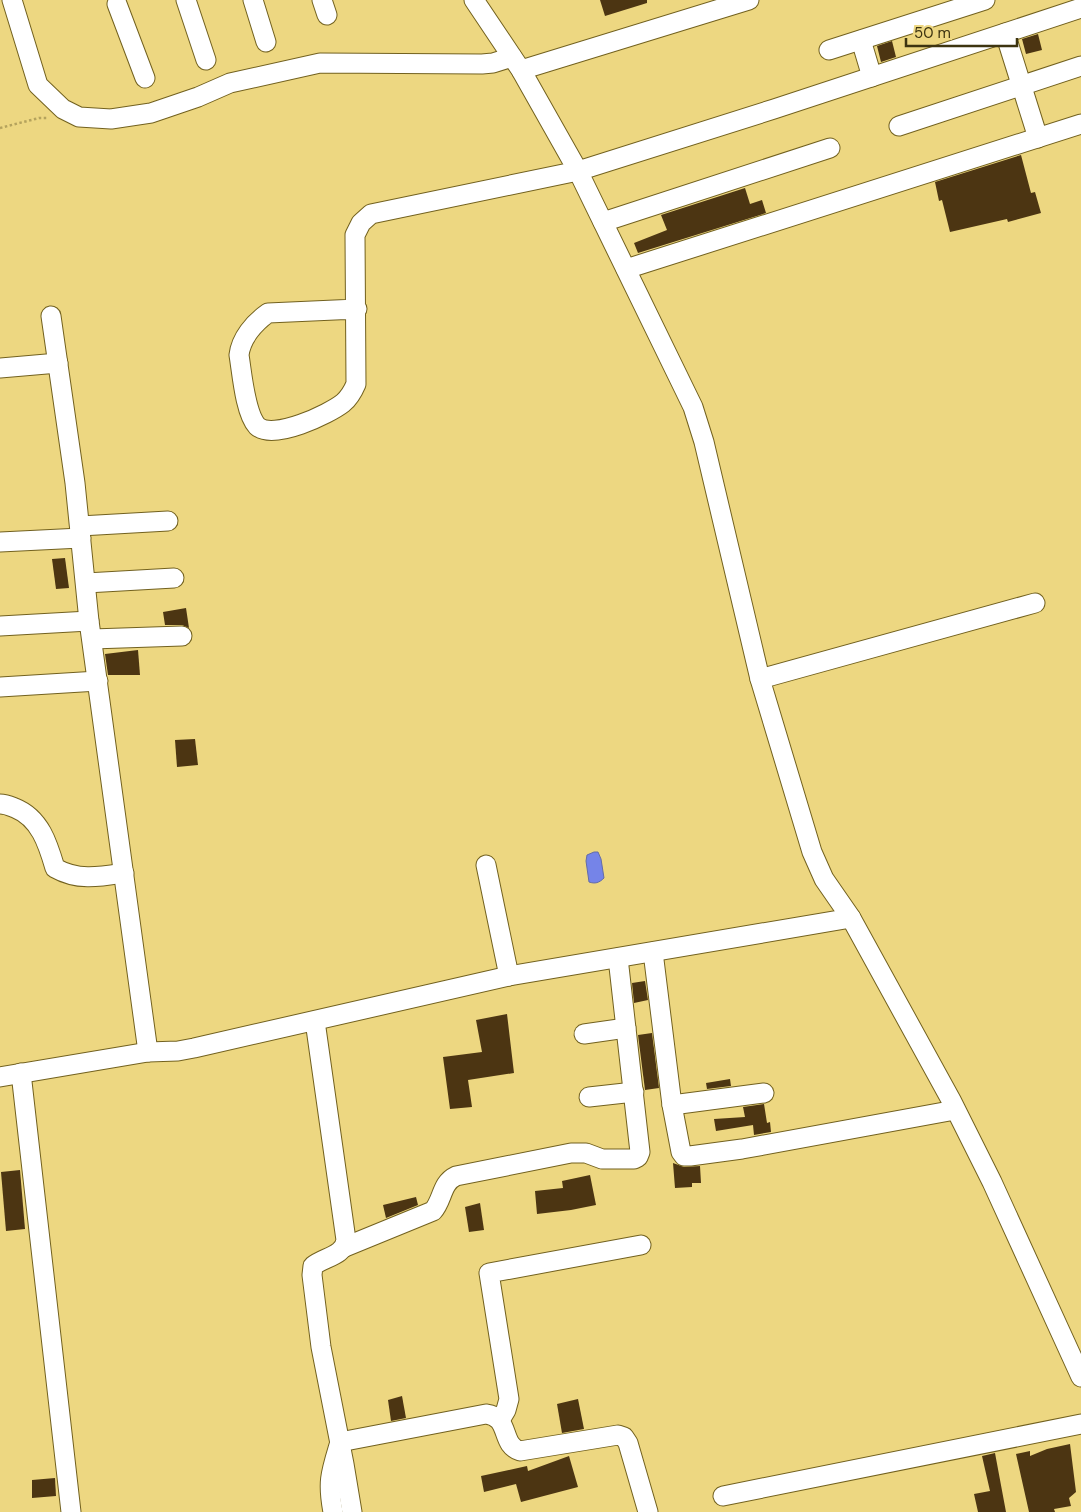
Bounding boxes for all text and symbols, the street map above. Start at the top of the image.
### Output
scale bar [906,15,1017,47]
text: 50 m [914,23,951,43]

